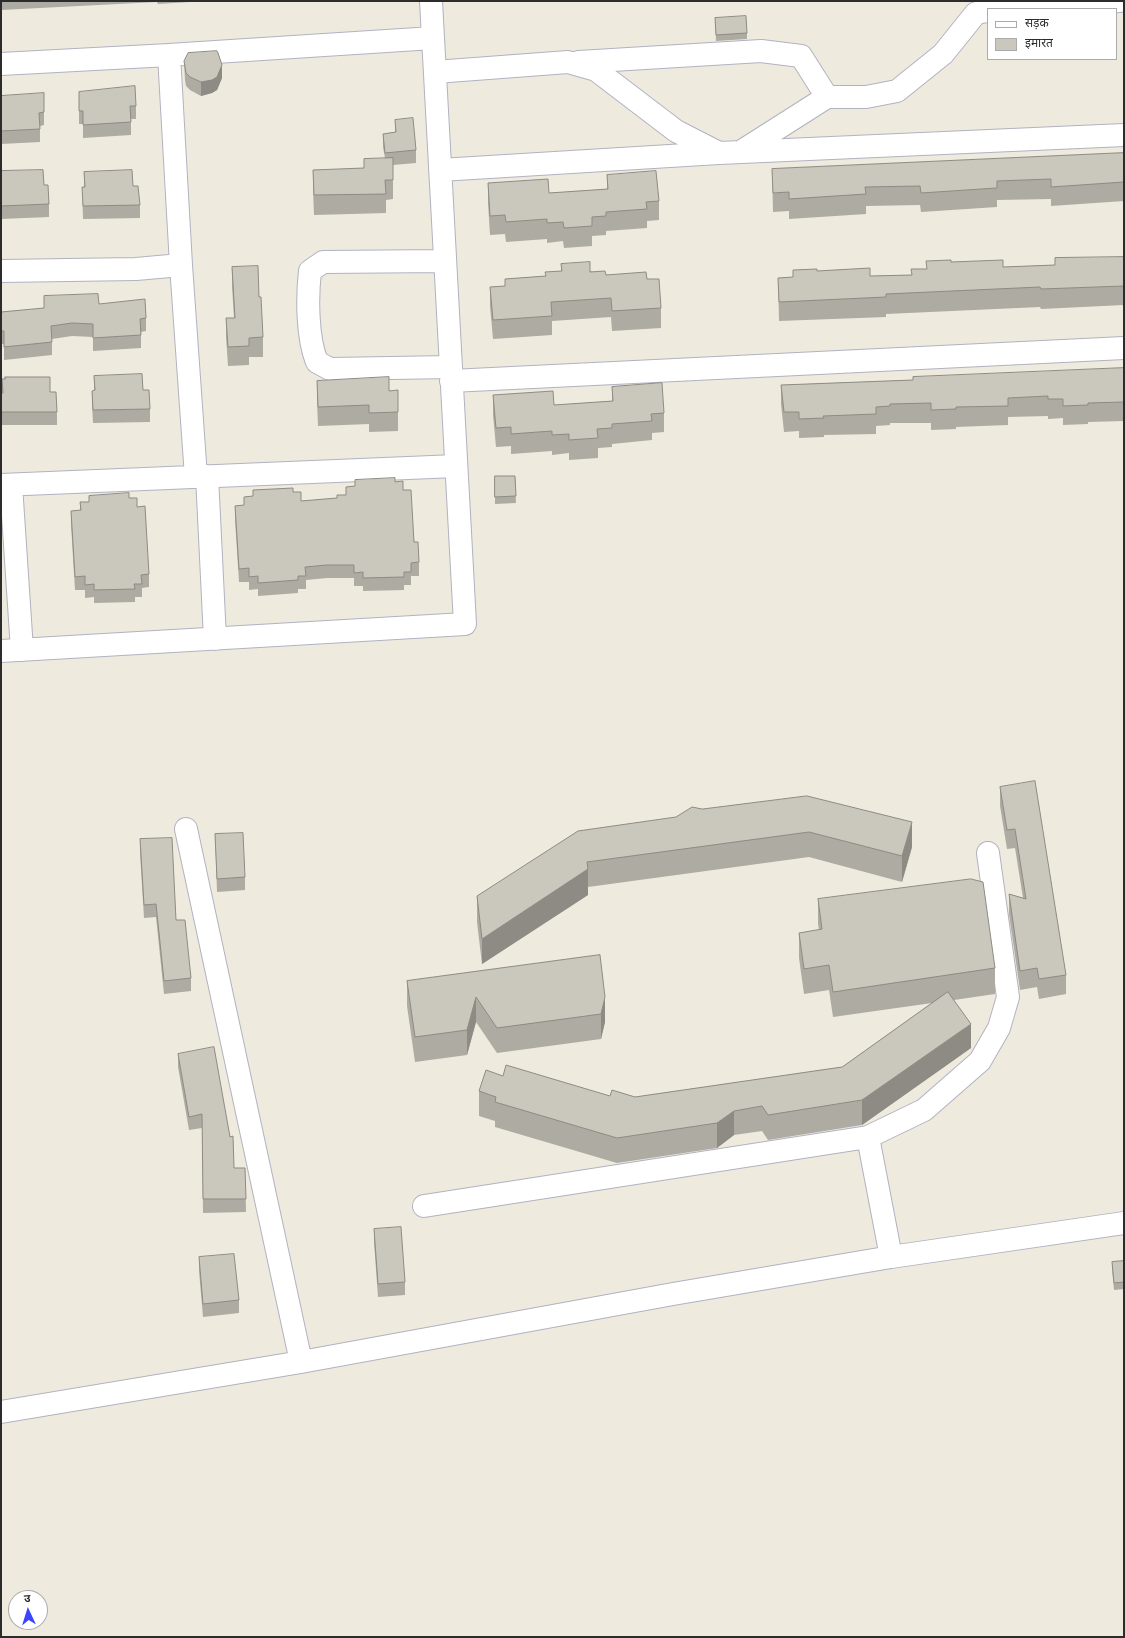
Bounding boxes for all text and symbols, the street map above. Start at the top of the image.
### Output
legend [987,8,1117,60]
text: सड़क [1025,16,1049,30]
text: इमारत [1025,36,1053,50]
north arrow [8,1590,48,1630]
text: उ [24,1592,31,1605]

